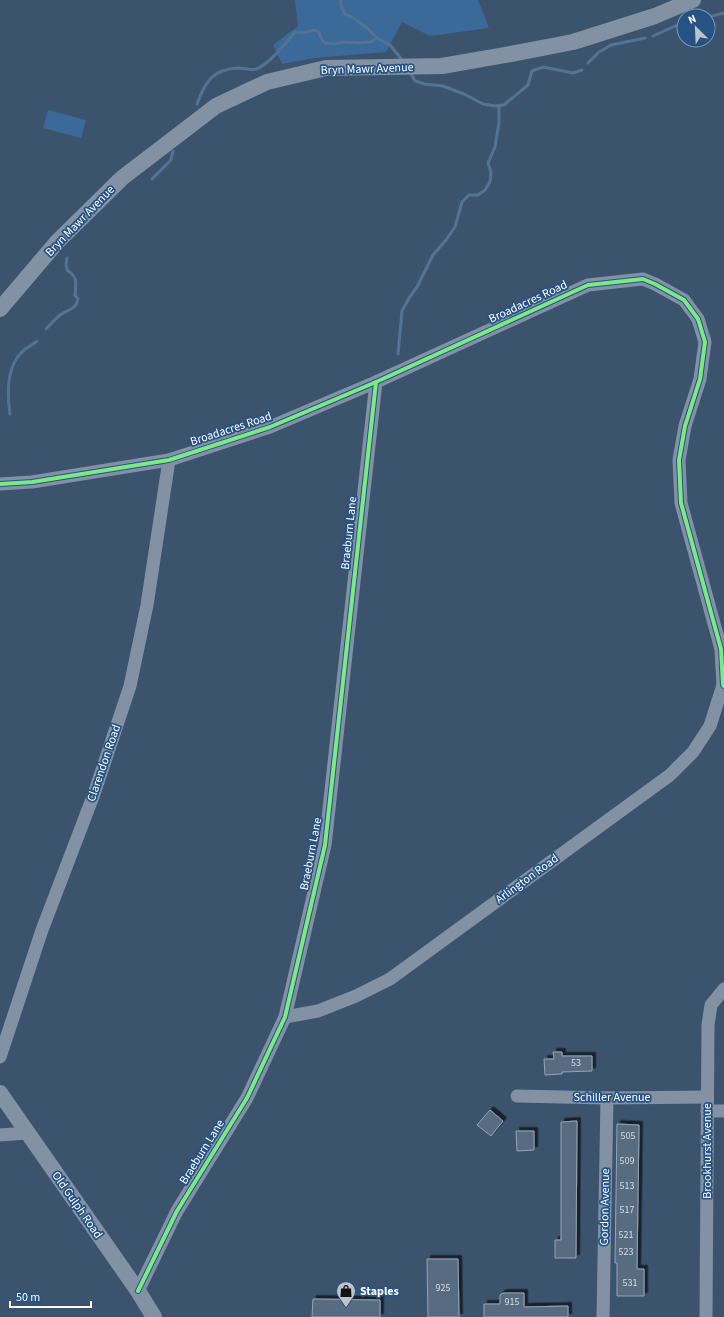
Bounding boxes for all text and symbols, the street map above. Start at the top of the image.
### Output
north arrow [676,8,716,48]
text: N [686,11,699,28]
street label: Bryn Mawr Avenue [320,59,414,79]
street label: Bryn Mawr Avenue [42,182,118,260]
street label: Broadacres Road [486,276,570,328]
street label: Broadacres Road [188,408,274,450]
street label: Braeburn Lane [337,495,361,570]
street label: Clarendon Road [83,722,125,804]
street label: Braeburn Lane [296,816,326,892]
street label: Arlington Road [492,850,562,908]
house number: 53 [571,1056,581,1070]
street label: Schiller Avenue [574,1089,651,1106]
street label: Brookhurst Avenue [699,1103,716,1199]
street label: Braeburn Lane [175,1116,229,1188]
house number: 505 [621,1129,635,1143]
house number: 509 [620,1154,634,1168]
street label: Old Gulph Road [48,1168,106,1242]
street label: Gordon Avenue [596,1168,614,1246]
house number: 513 [620,1179,634,1193]
house number: 517 [620,1203,634,1217]
house number: 521 [619,1228,633,1242]
house number: 523 [619,1245,633,1259]
house number: 531 [623,1276,637,1290]
shop icon: Staples [335,1280,357,1308]
house number: 925 [436,1281,450,1295]
scale bar [10,1283,91,1309]
place label: Staples [360,1283,399,1300]
text: 50 m [16,1289,40,1306]
house number: 915 [505,1295,519,1309]

